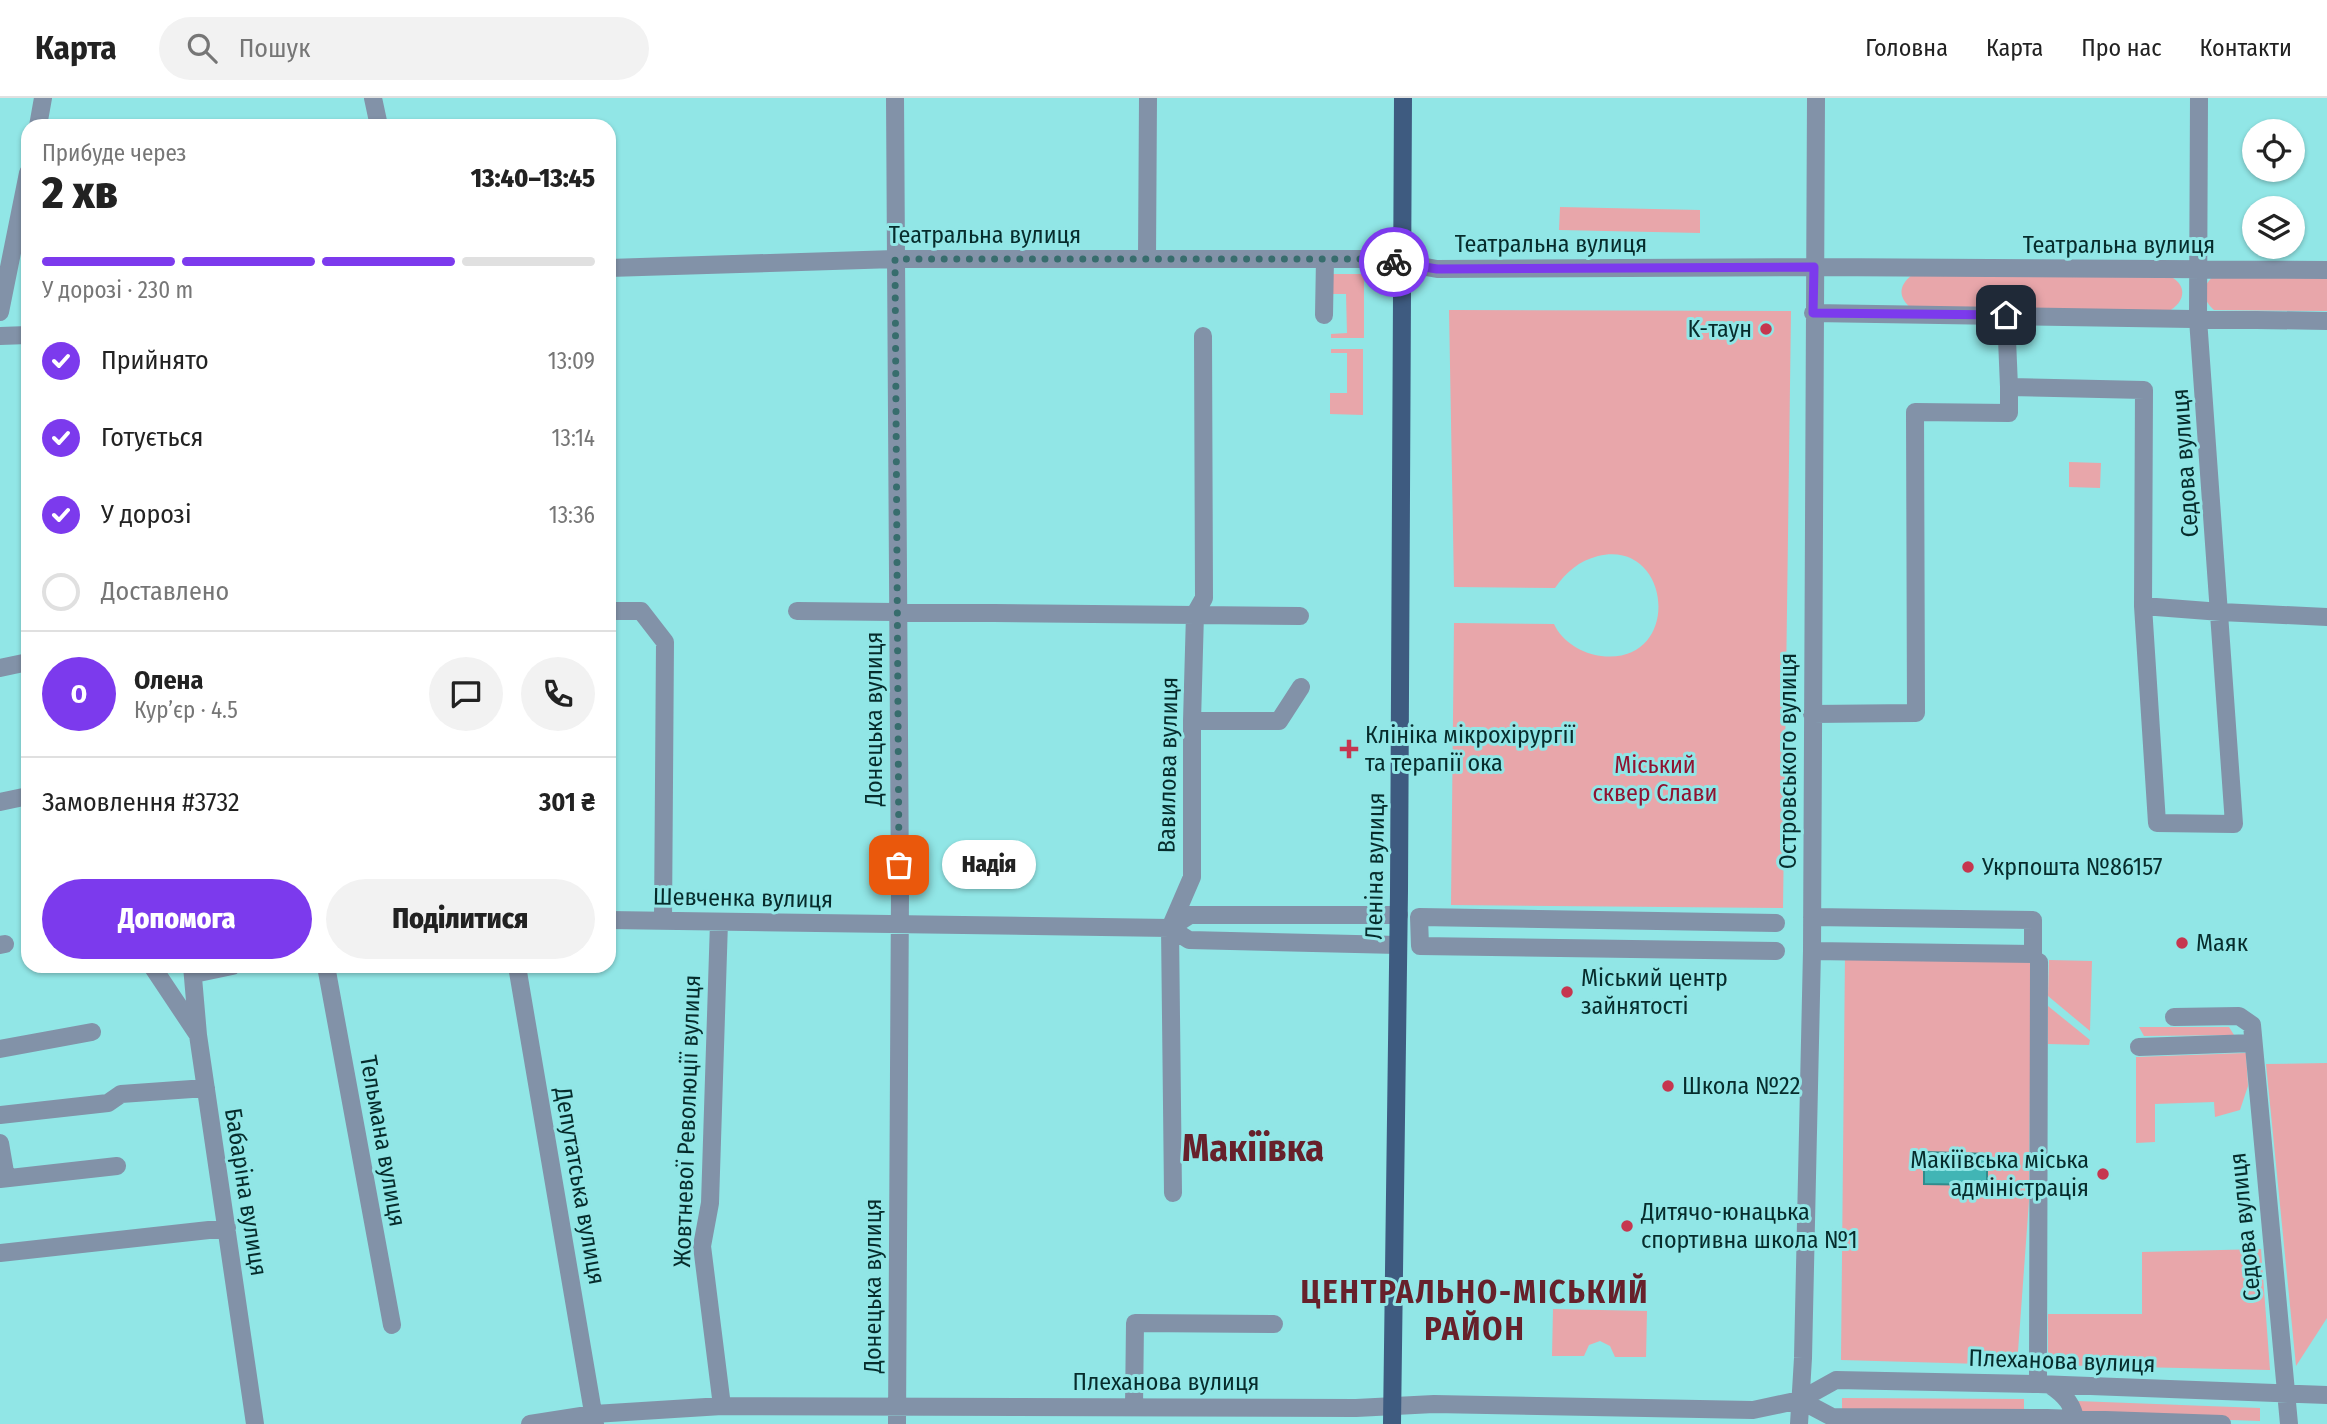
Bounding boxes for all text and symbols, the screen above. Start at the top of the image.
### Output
search box [159,17,649,80]
text: Карта [35,28,117,68]
icon: search [183,29,221,67]
text: Пошук [239,33,310,64]
text: Головна [1865,34,1948,62]
text: Карта [1986,34,2043,62]
text: Про нас [2081,34,2162,62]
text: Контакти [2200,34,2292,62]
map controls [2242,119,2305,259]
button: locate [2242,119,2305,182]
text: Прибуде через [42,139,187,167]
text: 13:40–13:45 [471,163,595,194]
text: 2 хв [42,165,118,220]
button: layers [2242,196,2305,259]
street label: Театральна вулиця [889,221,1081,249]
courier [1359,227,1429,297]
street label: Театральна вулиця [1455,230,1647,258]
street label: Театральна вулиця [2023,231,2215,259]
icon: bike [1375,243,1413,281]
text: У дорозі · 230 m [42,276,193,304]
pin [1976,285,2036,345]
icon: home [1987,296,2025,334]
place label: K-таун [1687,315,1752,343]
marker: K-таун [1758,321,1774,337]
icon: check [42,342,80,380]
text: Прийнято [101,345,209,376]
text: 13:09 [548,347,595,375]
street label: Седова вулиця [2166,388,2204,538]
icon: check [42,419,80,457]
text: Готується [101,422,203,453]
text: 13:14 [552,424,595,452]
icon: check [42,496,80,534]
text: У дорозі [101,499,191,530]
text: 13:36 [549,501,595,529]
text: Доставлено [101,576,229,607]
street label: Донецька вулиця [860,632,888,807]
street label: Островського вулиця [1774,653,1802,869]
button: chat [429,657,503,731]
button: phone [521,657,595,731]
text: Олена [134,665,203,696]
street label: Вавилова вулиця [1152,677,1184,853]
text: О [71,679,87,710]
text: Кур’єр · 4.5 [134,696,238,724]
place label: Клініка мікрохірургії та терапії ока [1365,721,1576,777]
marker: Клініка мікрохірургії та терапії ока [1339,739,1359,759]
park label: Міський сквер Слави [1592,751,1718,807]
text: Замовлення #3732 [42,787,239,818]
text: 301 ₴ [539,787,595,818]
street label: Леніна вулиця [1360,792,1390,940]
pin [869,835,929,895]
callout: Надія [941,840,1036,890]
icon: bag [880,846,918,884]
text: Надія [962,850,1016,878]
place label: Укрпошта №86157 [1981,853,2163,881]
marker: Укрпошта №86157 [1960,859,1976,875]
button: Допомога [42,879,312,959]
button: Поділитися [326,879,595,959]
street label: Шевченка вулиця [653,882,833,914]
place label: Маяк [2196,929,2249,957]
marker: Маяк [2174,935,2190,951]
place label: Міський центр зайнятості [1581,964,1728,1020]
street label: Жовтневої Революції вулиця [668,974,706,1268]
marker: Міський центр зайнятості [1559,984,1575,1000]
street label: Тельмана вулиця [354,1053,412,1229]
place label: Школа №22 [1682,1072,1800,1100]
marker: Школа №22 [1660,1078,1676,1094]
street label: Депутатська вулиця [549,1084,611,1287]
street label: Бабаріна вулиця [219,1106,273,1278]
district label: Макіївка [1182,1125,1324,1171]
place label: Макіївська міська адміністрація [1910,1146,2089,1202]
street label: Седова вулиця [2223,1151,2267,1303]
marker: Макіївська міська адміністрація [2095,1166,2111,1182]
place label: Дитячо-юнацька спортивна школа №1 [1640,1198,1858,1254]
street label: Донецька вулиця [859,1199,887,1374]
marker: Дитячо-юнацька спортивна школа №1 [1619,1218,1635,1234]
district label: ЦЕНТРАЛЬНО-МІСЬКИЙ РАЙОН [1301,1273,1650,1348]
street label: Плеханова вулиця [1968,1344,2156,1378]
street label: Плеханова вулиця [1072,1368,1260,1396]

